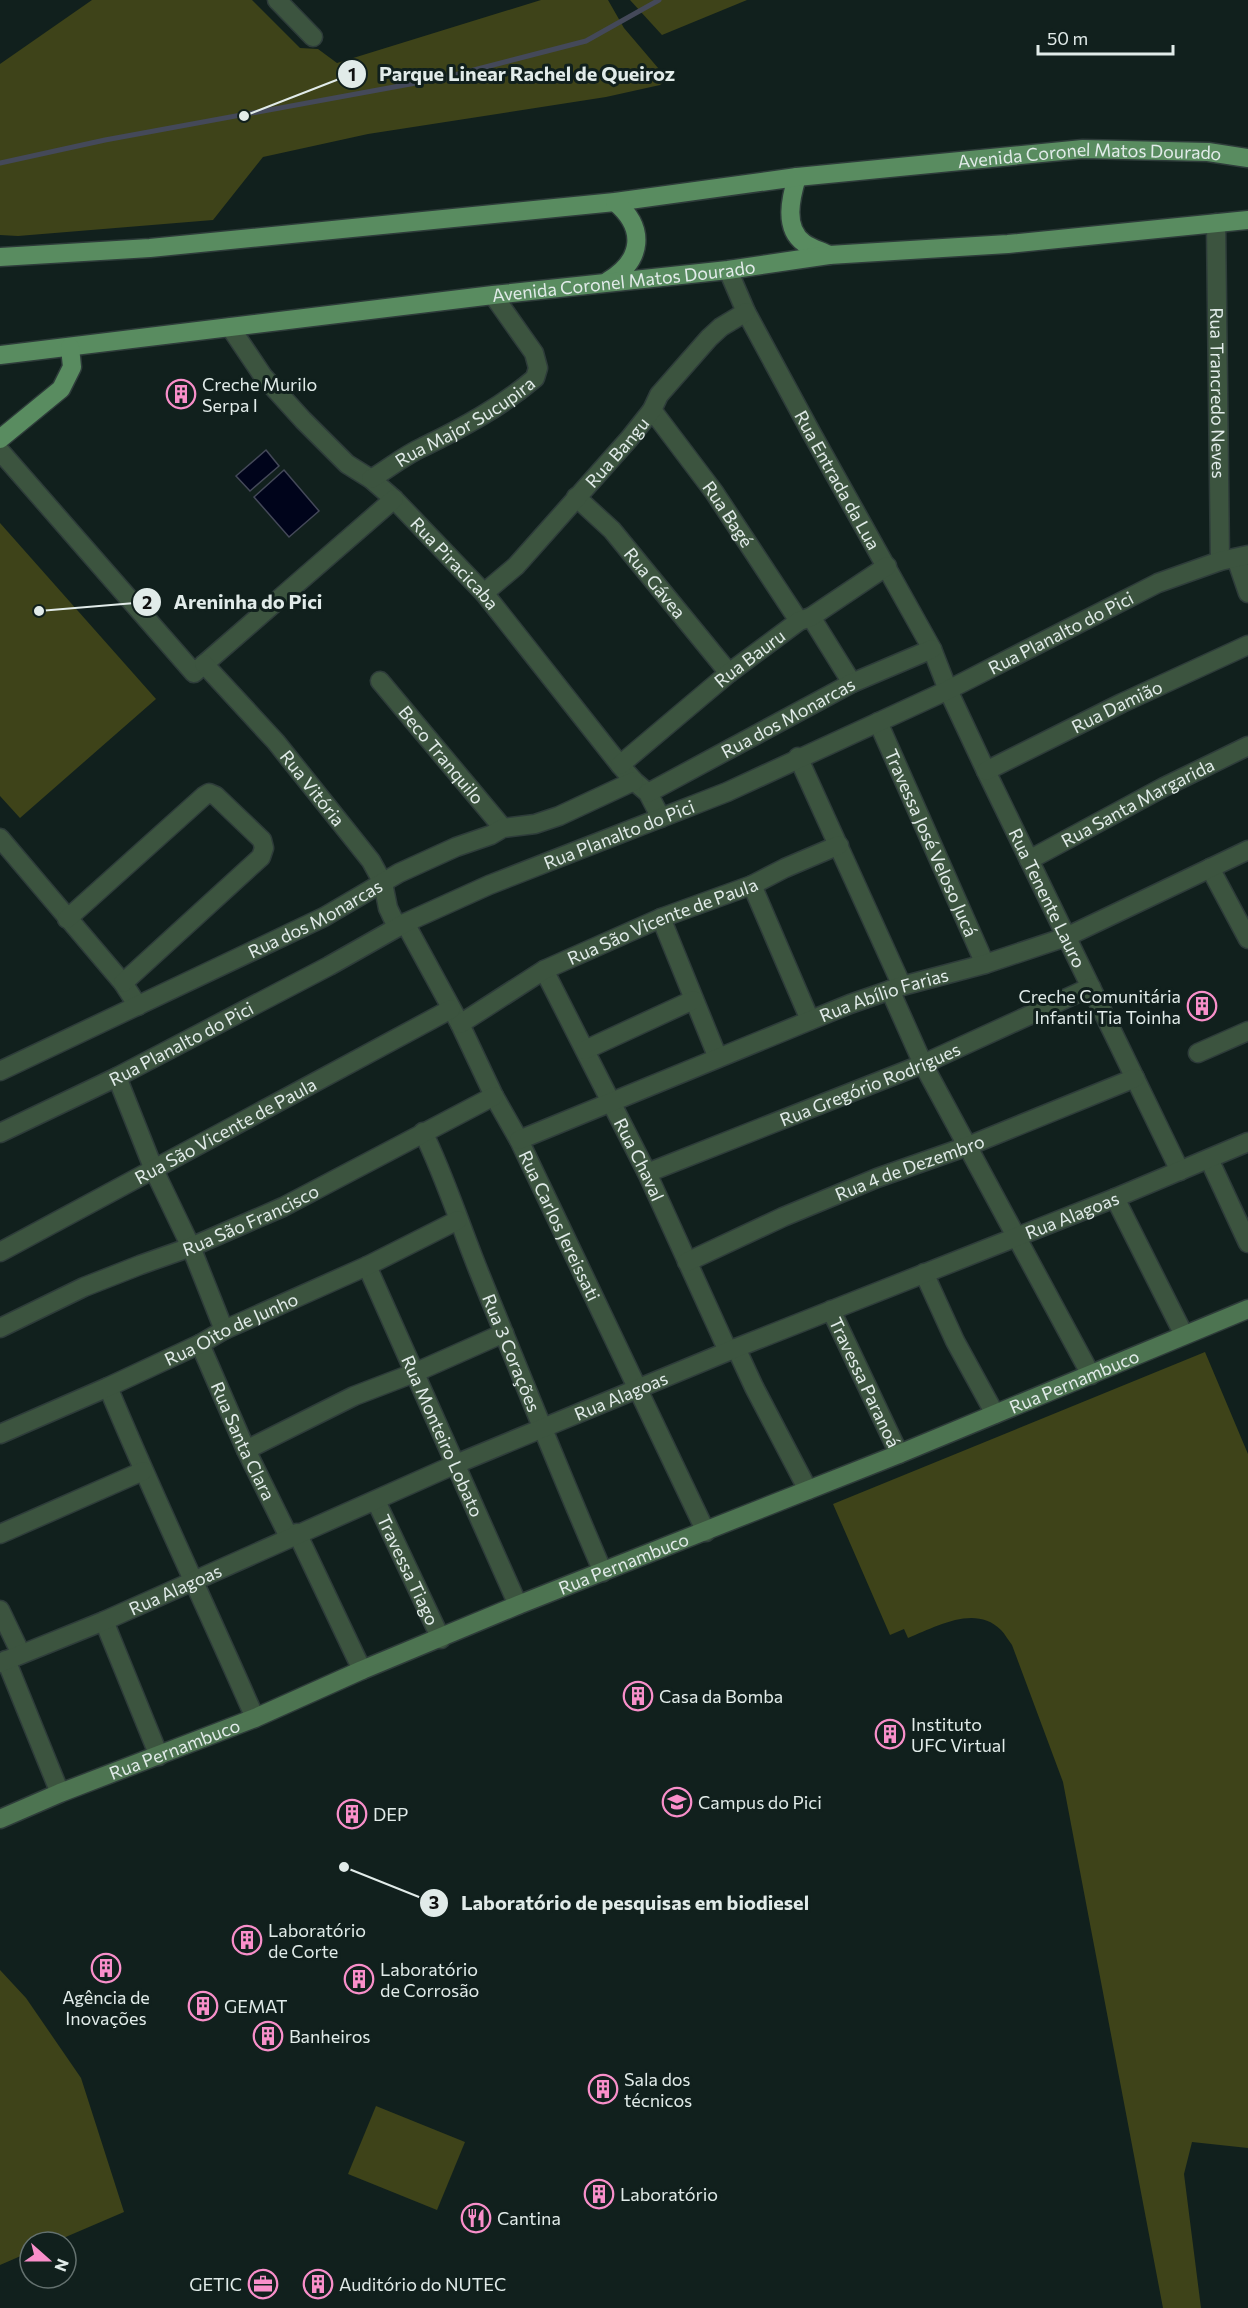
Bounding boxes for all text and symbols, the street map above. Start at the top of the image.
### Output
scale bar [1038,18,1173,56]
text: 50 m [1047,27,1088,49]
callout: Parque Linear Rachel de Queiroz [337,55,687,93]
text: Parque Linear Rachel de Queiroz [379,61,675,85]
text: 1 [348,63,356,85]
street label: Avenida Coronel Matos Dourado [957,138,1223,172]
street label: Avenida Coronel Matos Dourado [491,255,757,306]
street label: Rua Trancredo Neves [1206,307,1230,479]
street label: Rua Major Sucupira [391,372,539,471]
place label: Creche Murilo Serpa I [202,373,317,416]
building icon: Creche Murilo Serpa I [165,378,197,410]
street label: Rua Entrada da Lua [790,406,885,553]
street label: Rua Bangu [580,412,653,492]
street label: Rua Bagé [698,476,758,551]
street label: Rua Piracicaba [406,512,504,614]
street label: Rua Gávea [620,543,691,623]
callout: Areninha do Pici [132,583,335,621]
street label: Rua Planalto do Pici [984,586,1137,679]
text: Areninha do Pici [174,589,322,613]
text: 2 [142,591,152,613]
street label: Rua Bauru [709,624,789,692]
street label: Rua dos Monarcas [717,673,859,762]
street label: Rua Damião [1068,675,1166,737]
street label: Beco Tranquilo [394,701,489,808]
street label: Rua Vitória [276,745,350,830]
street label: Travessa José Veloso Jucá [880,746,982,940]
street label: Rua Santa Margarida [1057,753,1218,852]
street label: Rua Planalto do Pici [540,795,697,874]
street label: Rua Tenente Lauro [1004,824,1091,971]
street label: Rua São Vicente de Paula [564,873,761,969]
street label: Rua dos Monarcas [244,874,386,963]
street label: Rua Abílio Farias [816,963,951,1026]
place label: Creche Comunitária Infantil Tia Toinha [1018,985,1181,1028]
building icon: Creche Comunitária Infantil Tia Toinha [1186,990,1218,1022]
street label: Rua Planalto do Pici [105,997,257,1090]
street label: Rua Gregório Rodrigues [776,1037,964,1131]
street label: Rua São Vicente de Paula [131,1073,320,1188]
street label: Rua Chaval [610,1114,669,1204]
street label: Rua 4 de Dezembro [832,1130,988,1205]
street label: Rua Carlos Jereissati [515,1147,605,1304]
street label: Rua São Francisco [179,1179,322,1260]
street label: Rua Alagoas [1022,1187,1122,1244]
street label: Rua Oito de Junho [161,1287,301,1370]
street label: Rua 3 Corações [478,1291,546,1415]
street label: Travessa Paranoá [825,1314,905,1451]
street label: Rua Pernambuco [1006,1345,1142,1418]
street label: Rua Monteiro Lobato [397,1352,488,1520]
street label: Rua Alagoas [571,1367,671,1425]
street label: Rua Santa Clara [207,1378,280,1504]
street label: Travessa Tiago [373,1511,444,1629]
street label: Rua Pernambuco [555,1527,692,1599]
street label: Rua Alagoas [125,1559,225,1620]
building icon: Casa da Bomba [622,1680,654,1712]
place label: Casa da Bomba [659,1685,783,1707]
place label: Instituto UFC Virtual [911,1713,1006,1756]
street label: Rua Pernambuco [106,1714,243,1784]
building icon: Instituto UFC Virtual [874,1718,906,1750]
school or university icon: Campus do Pici [661,1786,693,1818]
place label: Campus do Pici [698,1791,822,1813]
building icon: DEP [336,1798,368,1830]
place label: DEP [373,1803,408,1825]
callout: Laboratório de pesquisas em biodiesel [419,1884,821,1922]
text: Laboratório de pesquisas em biodiesel [461,1890,809,1914]
text: 3 [429,1891,439,1913]
place label: Laboratório de Corte [268,1919,366,1962]
building icon: Laboratório de Corte [231,1924,263,1956]
building icon: Agência de Inovações [90,1952,122,1984]
place label: Laboratório de Corrosão [380,1958,479,2001]
building icon: Laboratório de Corrosão [343,1963,375,1995]
place label: Agência de Inovações [62,1986,150,2029]
building icon: GEMAT [187,1990,219,2022]
place label: GEMAT [224,1995,288,2017]
building icon: Banheiros [252,2020,284,2052]
place label: Banheiros [289,2025,370,2047]
place label: Sala dos técnicos [624,2068,692,2111]
building icon: Sala dos técnicos [587,2073,619,2105]
building icon: Laboratório [583,2178,615,2210]
place label: Laboratório [620,2183,718,2205]
restaurant icon: Cantina [460,2202,492,2234]
place label: Cantina [497,2207,561,2229]
north arrow [18,2230,78,2290]
text: N [51,2257,73,2275]
office icon: GETIC [247,2268,279,2300]
building icon: Auditório do NUTEC [302,2268,334,2300]
place label: GETIC [189,2273,242,2295]
place label: Auditório do NUTEC [339,2273,506,2295]

